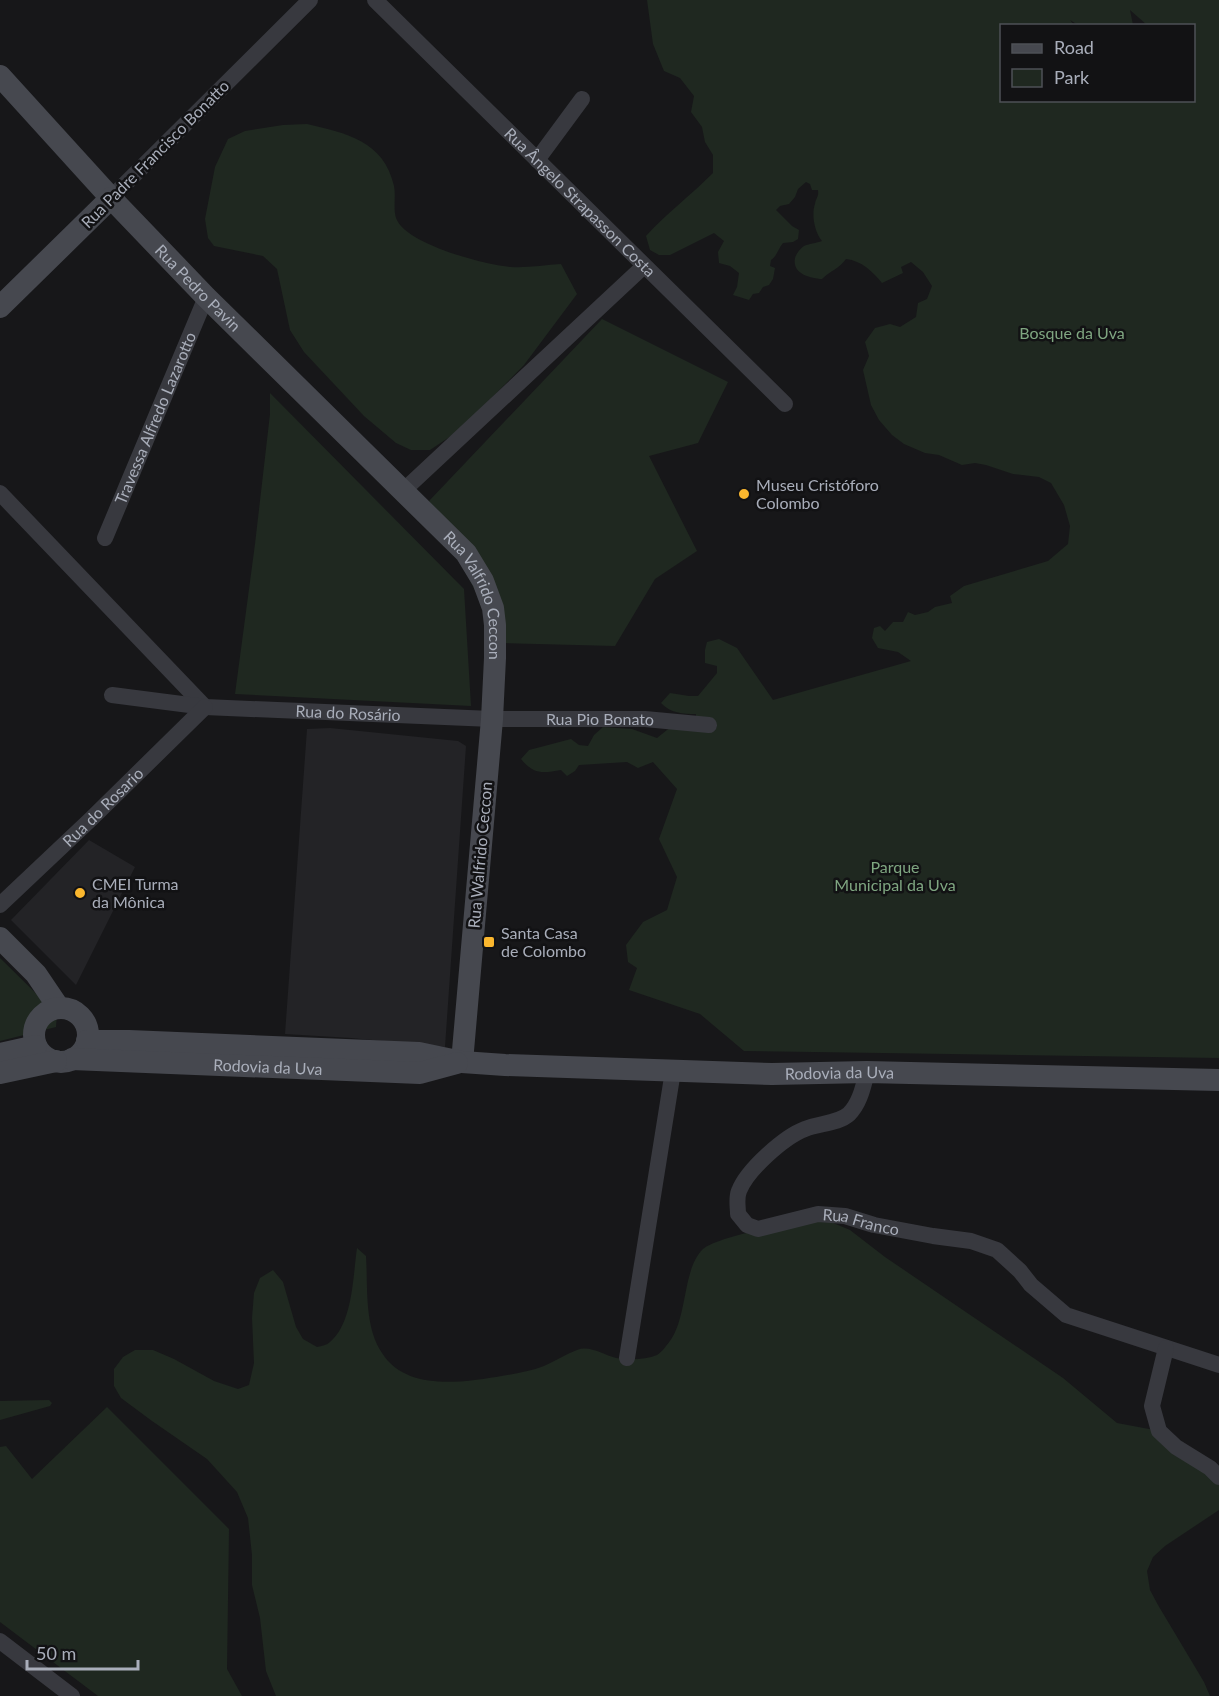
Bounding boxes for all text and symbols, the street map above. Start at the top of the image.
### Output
legend [1000,24,1195,102]
text: Road [1054,36,1094,58]
text: Park [1054,66,1090,88]
street label: Rua Padre Francisco Bonatto [77,76,232,231]
street label: Rua Ângelo Strapasson Costa [501,123,660,280]
street label: Rua Pedro Pavin [152,240,245,335]
park label: Bosque da Uva [1019,323,1125,342]
street label: Travessa Alfredo Lazarotto [110,329,199,507]
place label: Museu Cristóforo Colombo [756,475,879,512]
marker: Museu Cristóforo Colombo [737,487,751,501]
street label: Rua Valfrido Ceccon [440,527,505,660]
street label: Rua do Rosário [295,701,401,724]
street label: Rua Pio Bonato [546,709,655,729]
street label: Rua do Rosario [58,763,147,850]
street label: Rua Walfrido Ceccon [464,781,495,929]
park label: Parque Municipal da Uva [834,857,956,894]
place label: CMEI Turma da Mônica [92,874,179,911]
marker: CMEI Turma da Mônica [73,886,87,900]
place label: Santa Casa de Colombo [501,923,586,960]
marker: Santa Casa de Colombo [482,935,496,949]
street label: Rodovia da Uva [213,1055,323,1078]
street label: Rodovia da Uva [785,1062,894,1083]
street label: Rua Franco [822,1204,901,1239]
scale bar [27,1633,138,1671]
text: 50 m [36,1642,76,1664]

